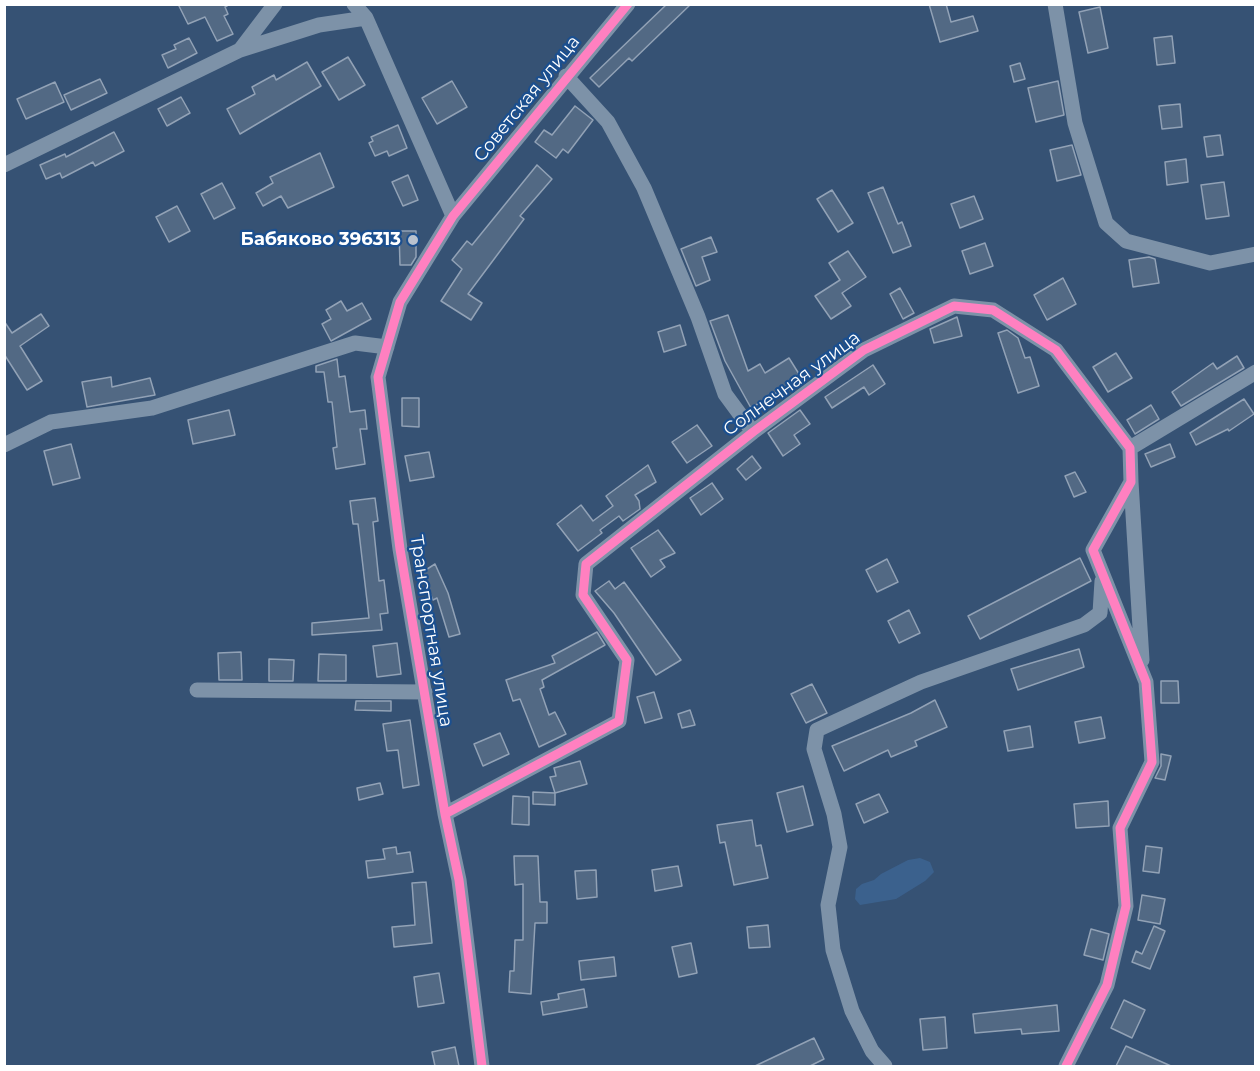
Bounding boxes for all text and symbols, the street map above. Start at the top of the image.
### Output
street label: Советская улица [469,31,585,167]
place label: Бабяково 396313 [241,229,401,251]
marker: Бабяково 396313 [406,233,420,247]
street label: Солнечная улица [719,327,865,441]
street label: Транспортная улица [405,534,457,728]

